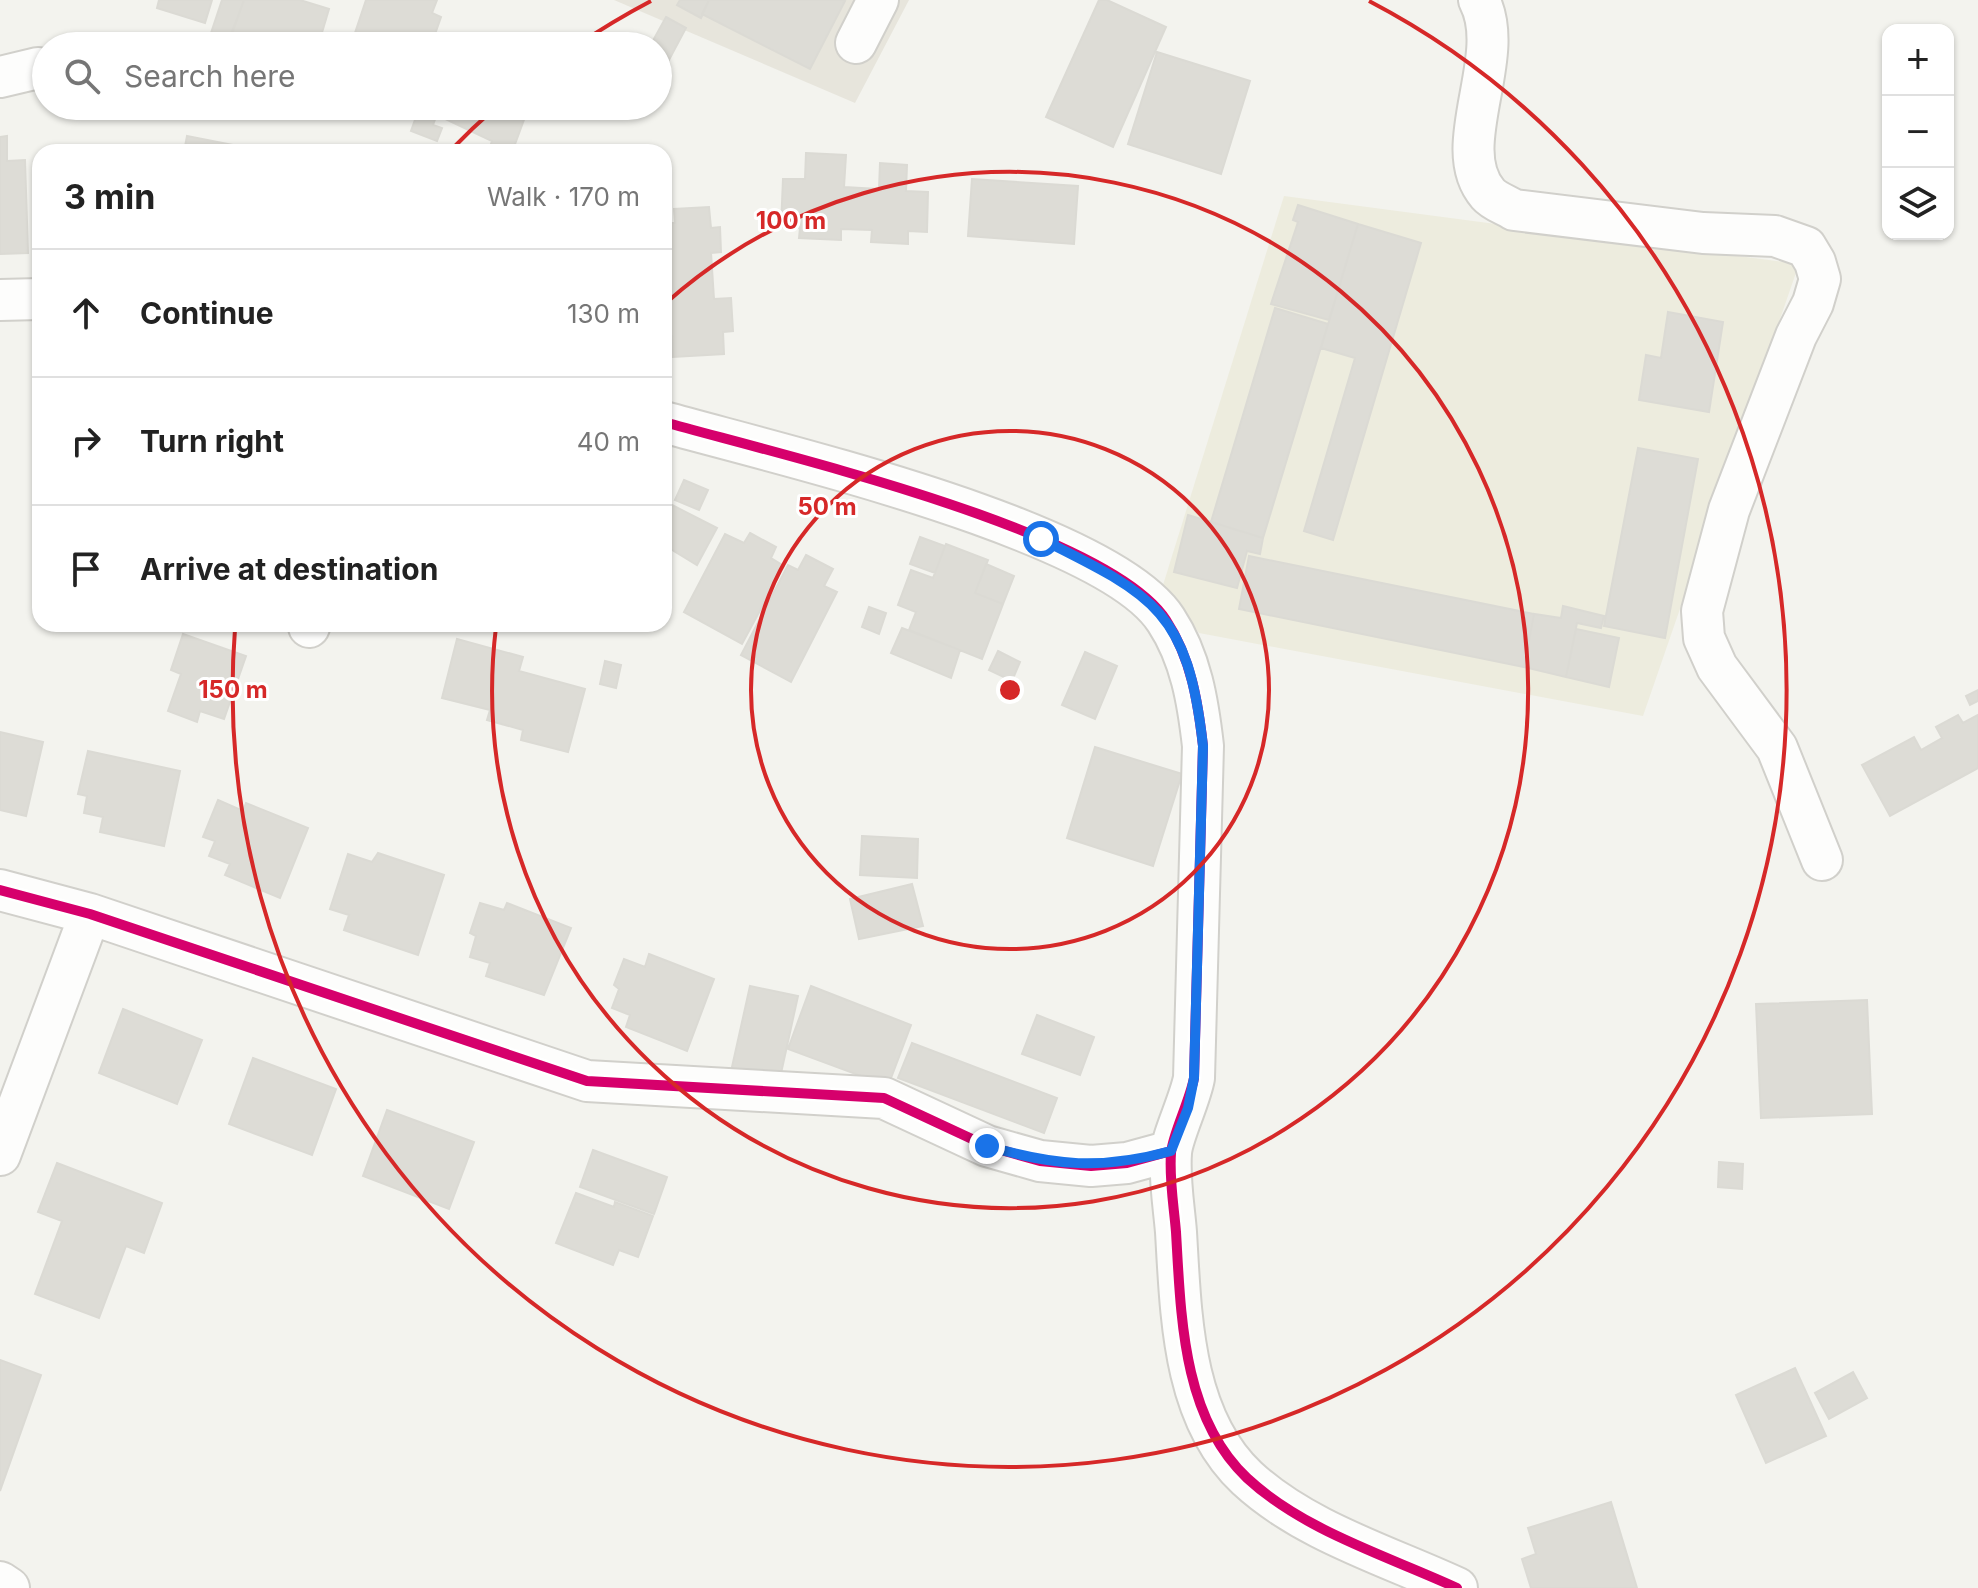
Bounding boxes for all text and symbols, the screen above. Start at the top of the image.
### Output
map controls [1882,24,1954,240]
button: + [1882,24,1954,96]
search box [32,32,672,120]
icon: search [60,54,104,98]
text: Search here [124,58,296,94]
button: − [1882,96,1954,168]
button: layers [1882,168,1954,240]
text: 3 min [64,176,155,217]
text: Walk · 170 m [487,181,640,212]
text: 100 m [756,206,826,235]
icon: ahead [64,291,108,335]
text: Continue [140,295,274,331]
text: 130 m [567,298,640,329]
icon: right [64,419,108,463]
text: Turn right [140,423,284,459]
text: 40 m [577,426,640,457]
text: 50 m [797,492,857,521]
route start [1023,521,1059,557]
icon: arrive [64,547,108,591]
text: Arrive at destination [140,551,438,587]
text: 150 m [198,675,268,704]
centre of rings [996,676,1024,704]
route end [969,1128,1005,1164]

